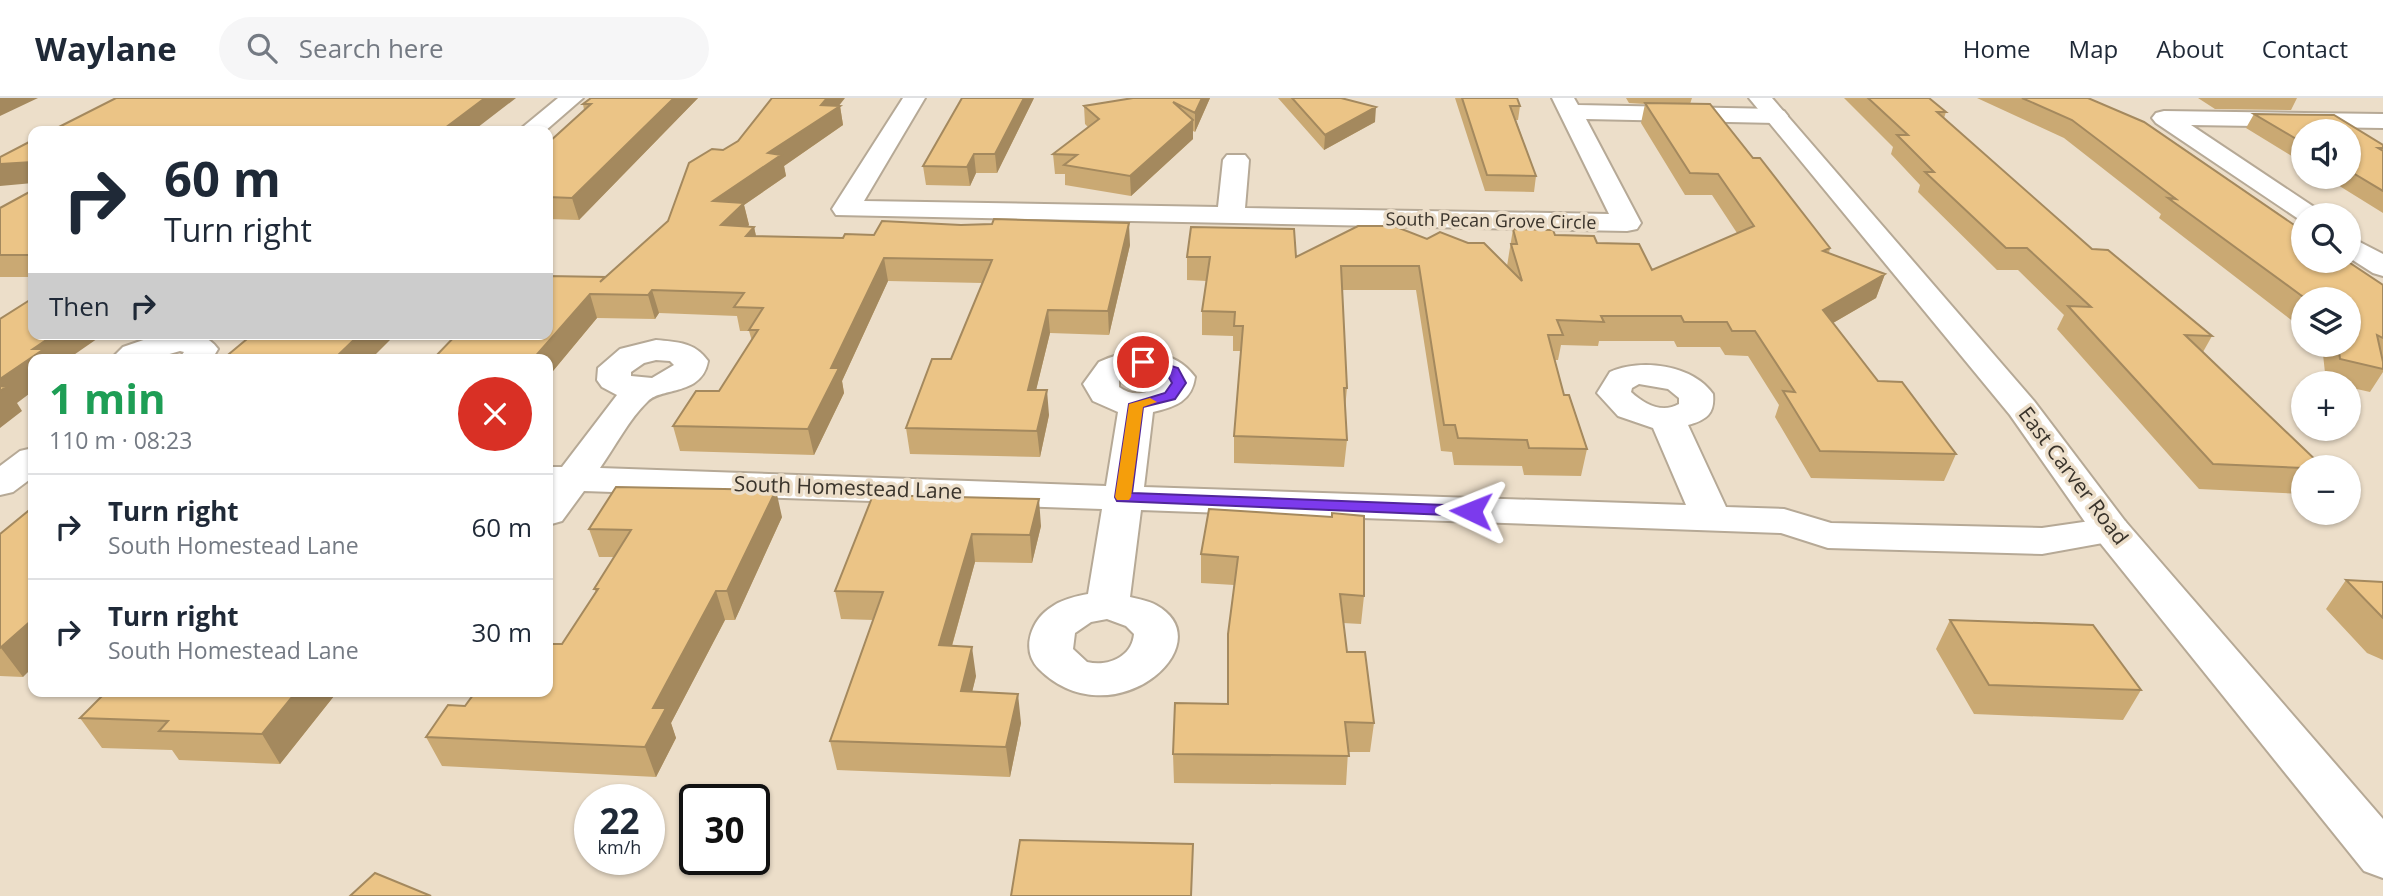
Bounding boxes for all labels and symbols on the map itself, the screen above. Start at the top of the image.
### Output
street label: South Pecan Grove Circle [1385,206,1597,234]
pin [1113,332,1173,392]
street label: East Carver Road [2013,401,2135,550]
street label: South Homestead Lane [733,469,963,505]
position arrow [1434,474,1508,548]
speed limit sign: 30 [679,784,770,875]

